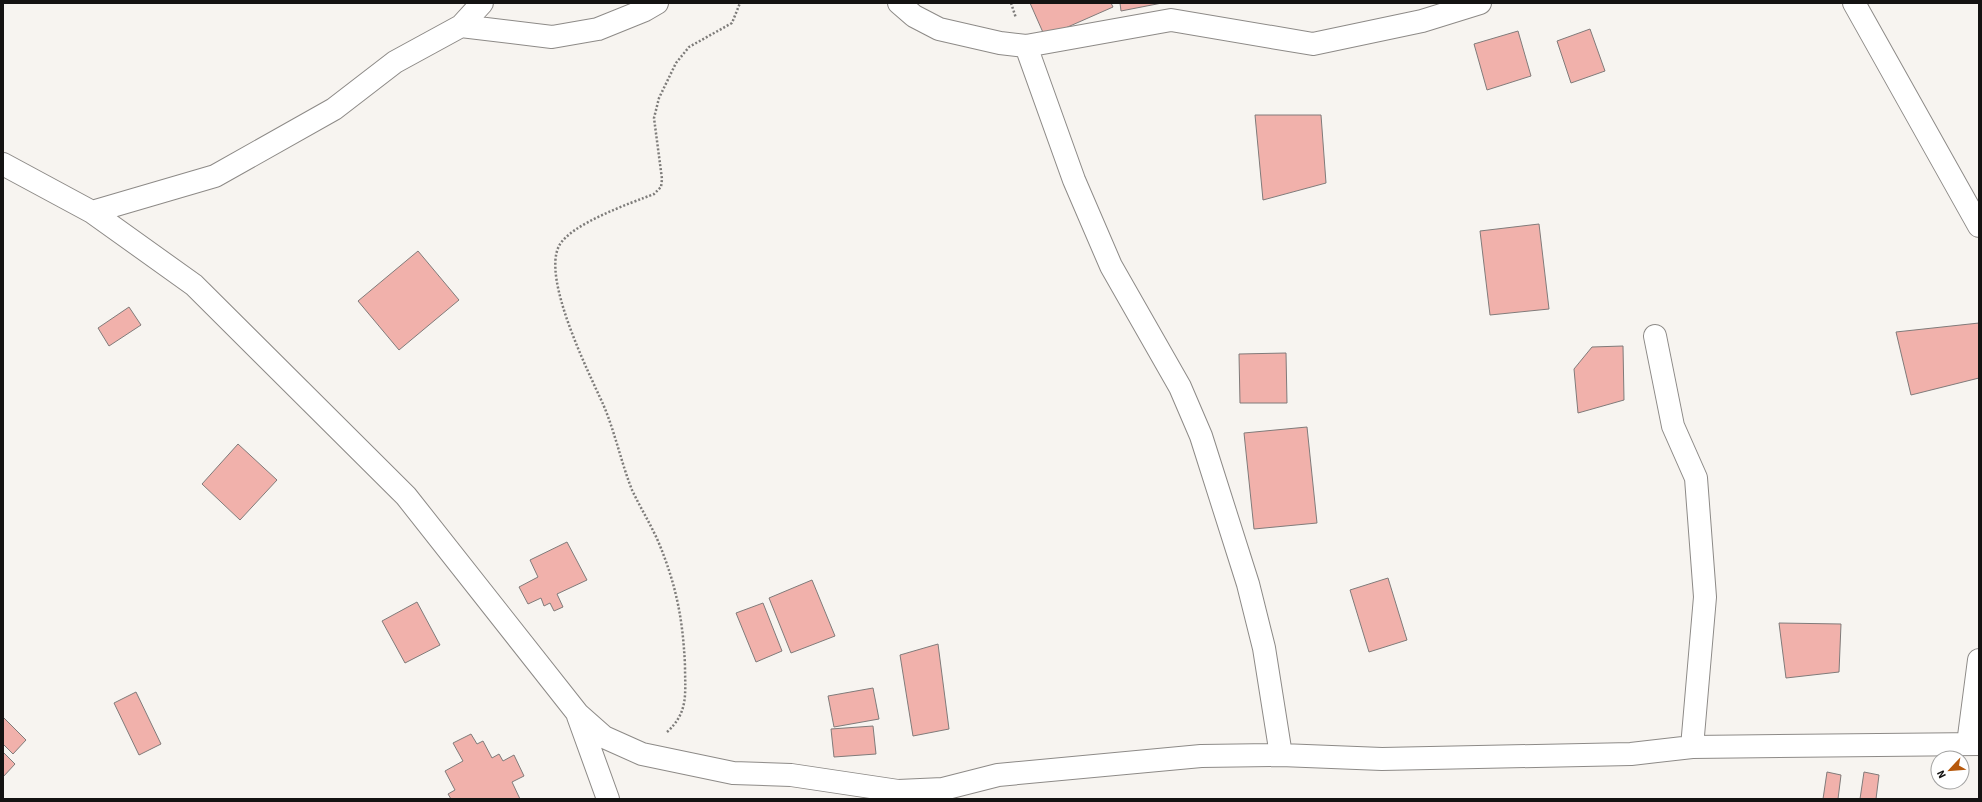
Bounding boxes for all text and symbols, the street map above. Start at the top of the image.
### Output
north arrow [1930,750,1970,790]
text: N [1933,768,1950,781]

